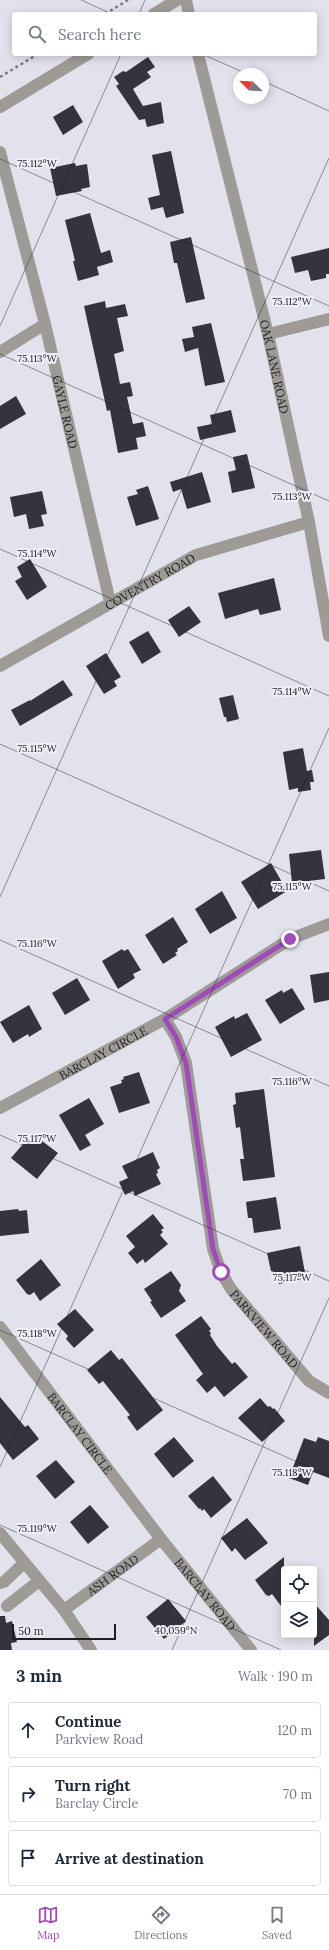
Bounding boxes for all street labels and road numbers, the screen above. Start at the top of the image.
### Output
street label: OAK LANE ROAD [257,318,293,415]
street label: GAYLE ROAD [50,374,81,450]
street label: COVENTRY ROAD [102,550,198,613]
street label: BARCLAY CIRCLE [56,1023,150,1082]
street label: PARKVIEW ROAD [227,1286,302,1371]
street label: BARCLAY CIRCLE [45,1389,116,1477]
street label: ASH ROAD [83,1551,141,1599]
street label: BARCLAY ROAD [172,1555,239,1633]

